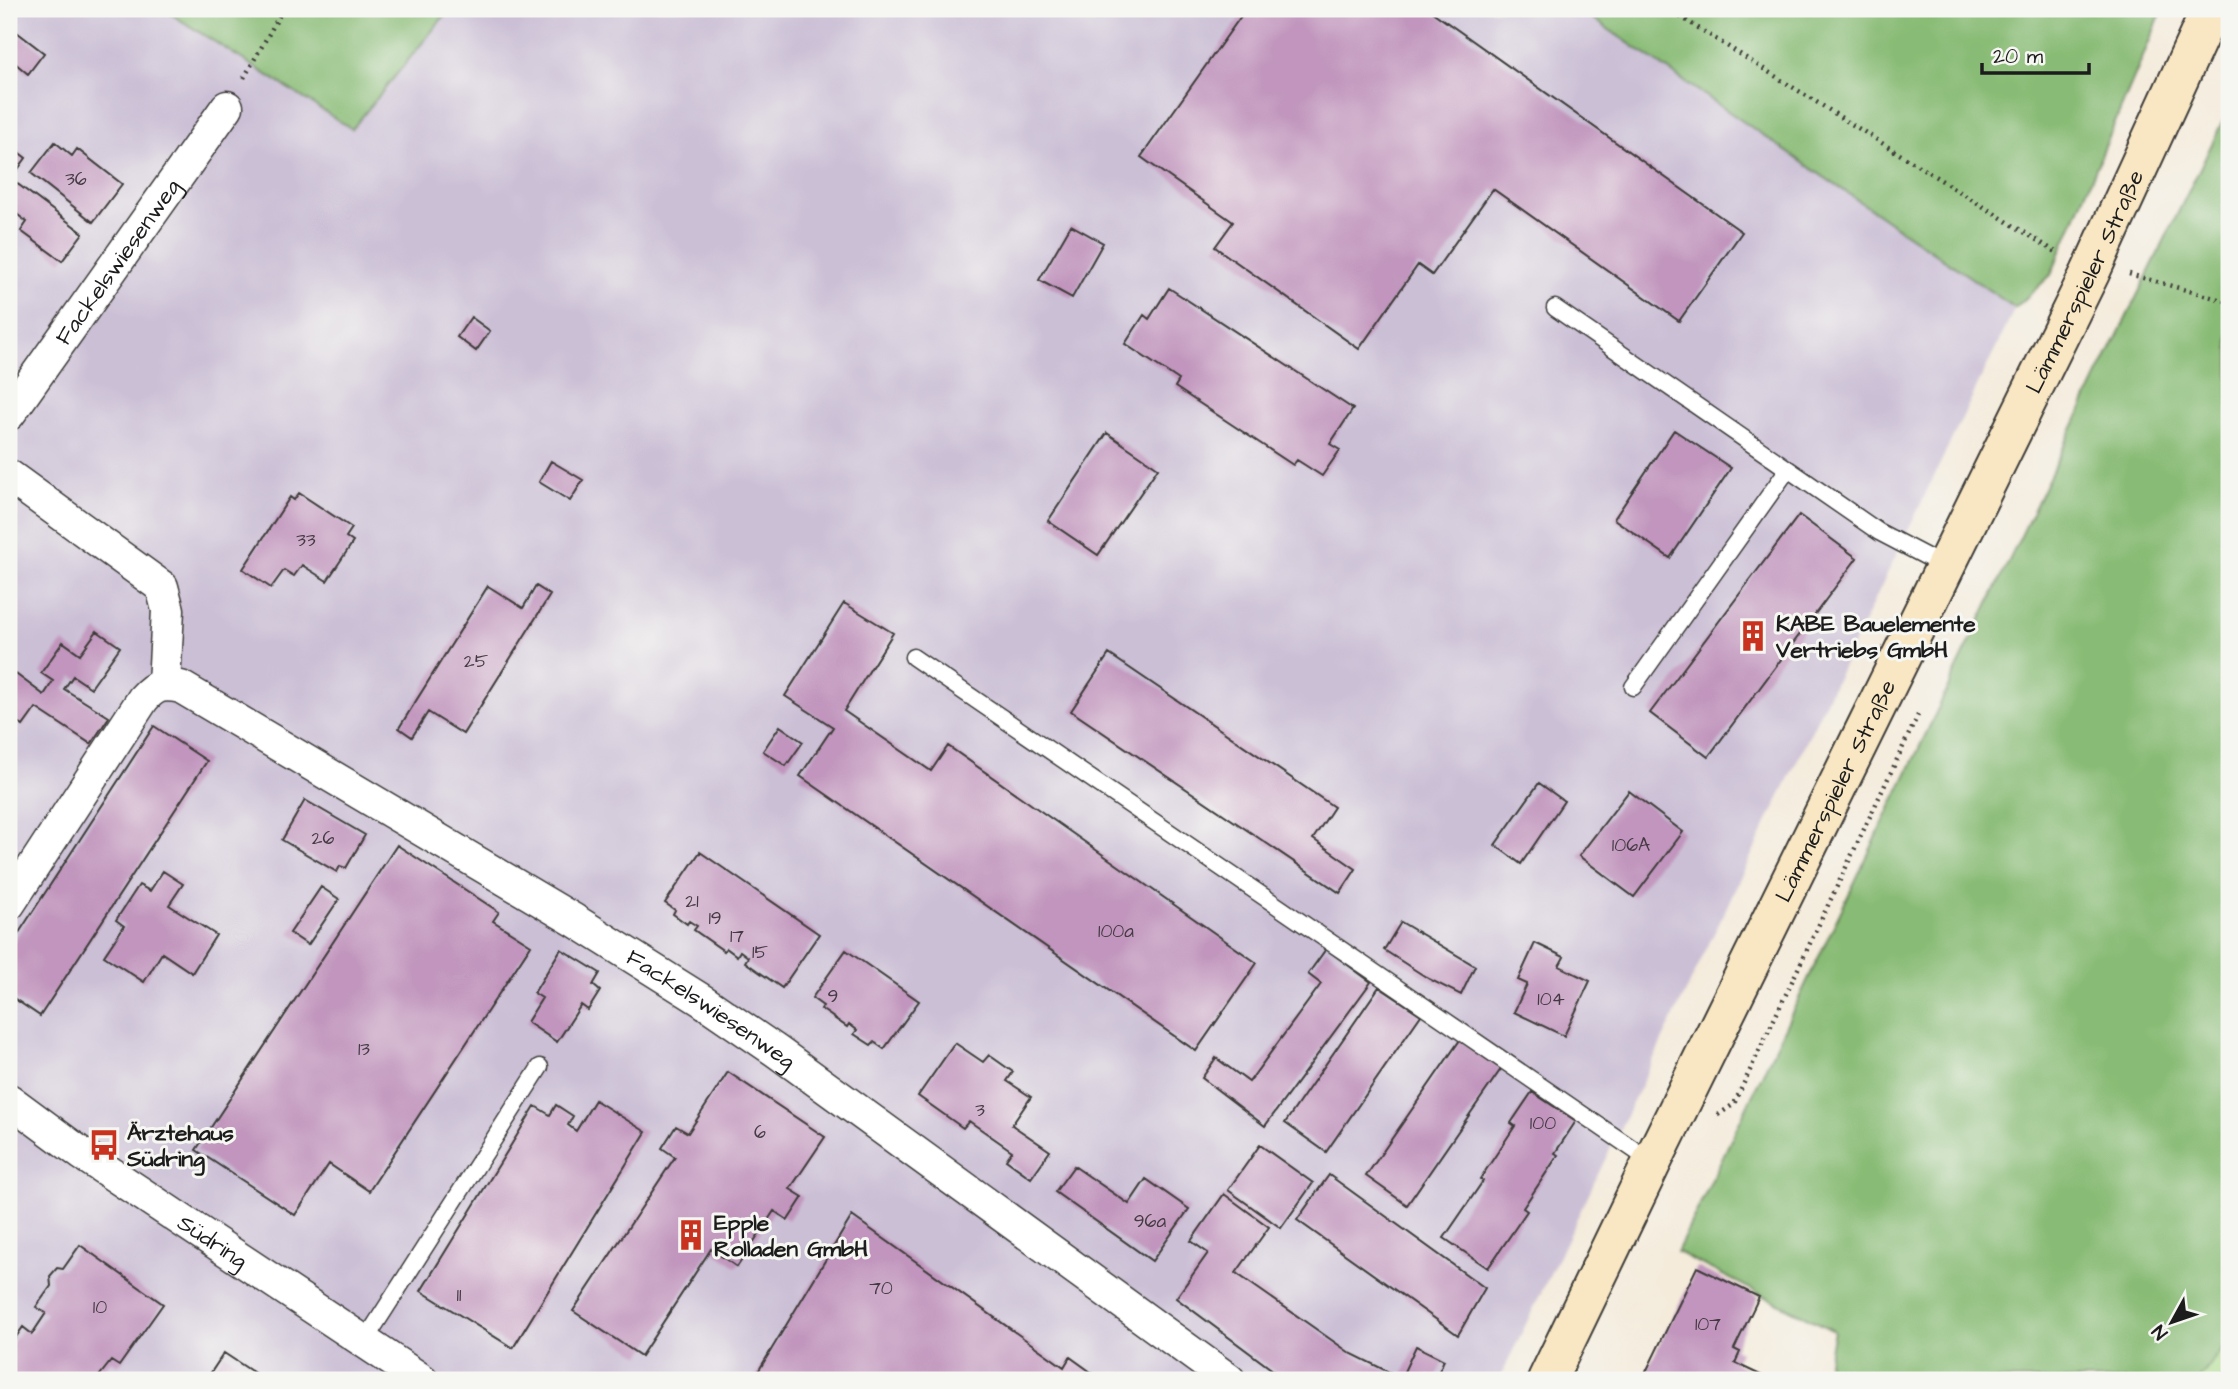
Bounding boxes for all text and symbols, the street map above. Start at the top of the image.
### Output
scale bar [1982,32,2089,76]
text: 20 m [1993,42,2044,71]
street label: Lämmerspieler Straße [2018,165,2152,399]
house number: 36 [65,166,87,193]
street label: Fackelswiesenweg [48,172,189,352]
house number: 33 [296,527,316,554]
place label: KABE Bauelemente Vertriebs GmbH [1775,608,1976,666]
building icon: KABE Bauelemente Vertriebs GmbH [1736,619,1770,653]
house number: 25 [464,648,489,675]
street label: Lämmerspieler Straße [1768,674,1904,908]
house number: 26 [312,825,334,852]
house number: 106A [1612,832,1650,859]
house number: 21 [685,888,699,915]
house number: 19 [708,905,722,932]
house number: 100a [1098,918,1134,945]
house number: 17 [730,923,744,950]
house number: 15 [752,939,768,966]
street label: Fackelswiesenweg [620,942,802,1078]
house number: 9 [828,983,838,1010]
house number: 104 [1537,986,1565,1013]
house number: 13 [358,1036,370,1063]
house number: 3 [975,1097,985,1124]
house number: 100 [1530,1110,1556,1137]
place label: Ärztehaus Südring [126,1117,234,1176]
house number: 6 [754,1119,766,1146]
bus stop icon: Ärztehaus Südring [87,1128,121,1162]
street label: Südring [171,1207,254,1278]
place label: Epple Rolladen GmbH [714,1207,868,1265]
house number: 96a [1134,1208,1167,1235]
building icon: Epple Rolladen GmbH [674,1218,708,1252]
house number: 70 [869,1275,893,1302]
house number: 11 [457,1282,462,1309]
north arrow [2136,1288,2206,1358]
house number: 10 [93,1294,107,1321]
house number: 107 [1695,1311,1721,1338]
text: N [2146,1319,2174,1345]

